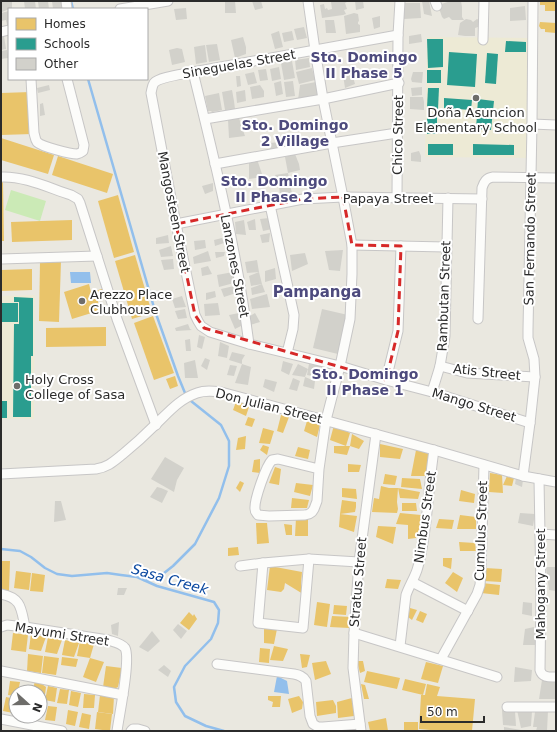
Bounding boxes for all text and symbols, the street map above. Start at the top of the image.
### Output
legend [8,8,148,80]
text: Homes [44,17,86,31]
text: Schools [44,37,90,51]
street label: Sineguelas Street [181,47,297,81]
district label: Sto. Domingo II Phase 5 [311,49,418,81]
text: Other [44,57,78,71]
marker: Doña Asuncion Elementary School [471,93,481,103]
street label: Chico Street [390,95,406,175]
place label: Doña Asuncion Elementary School [415,105,537,135]
district label: Sto. Domingo 2 Village [242,117,349,149]
street label: Mangosteen Street [155,150,193,274]
street label: San Fernando Street [521,172,539,306]
district label: Sto. Domingo II Phase 2 [221,173,328,205]
street label: Papaya Street [343,191,433,206]
street label: Lanzones Street [218,213,252,319]
street label: Rambutan Street [435,240,453,352]
district label: Pampanga [273,283,361,301]
place label: Arezzo Place Clubhouse [90,287,172,317]
marker: Arezzo Place Clubhouse [77,296,87,306]
street label: Atis Street [453,361,521,383]
district label: Sto. Domingo II Phase 1 [312,366,419,398]
place label: Holy Cross College of Sasa [25,372,125,402]
marker: Holy Cross College of Sasa [12,381,22,391]
street label: Don Julian Street [214,385,324,427]
street label: Mango Street [430,385,518,425]
street label: Nimbus Street [411,470,439,564]
street label: Cumulus Street [472,481,490,581]
street label: Mahogany Street [533,528,548,640]
street label: Stratus Street [347,536,369,628]
water label: Sasa Creek [130,560,211,598]
street label: Mayumi Street [14,619,110,649]
north arrow [8,684,48,724]
scale bar [421,698,484,724]
text: N [29,701,45,714]
text: 50 m [427,705,458,719]

